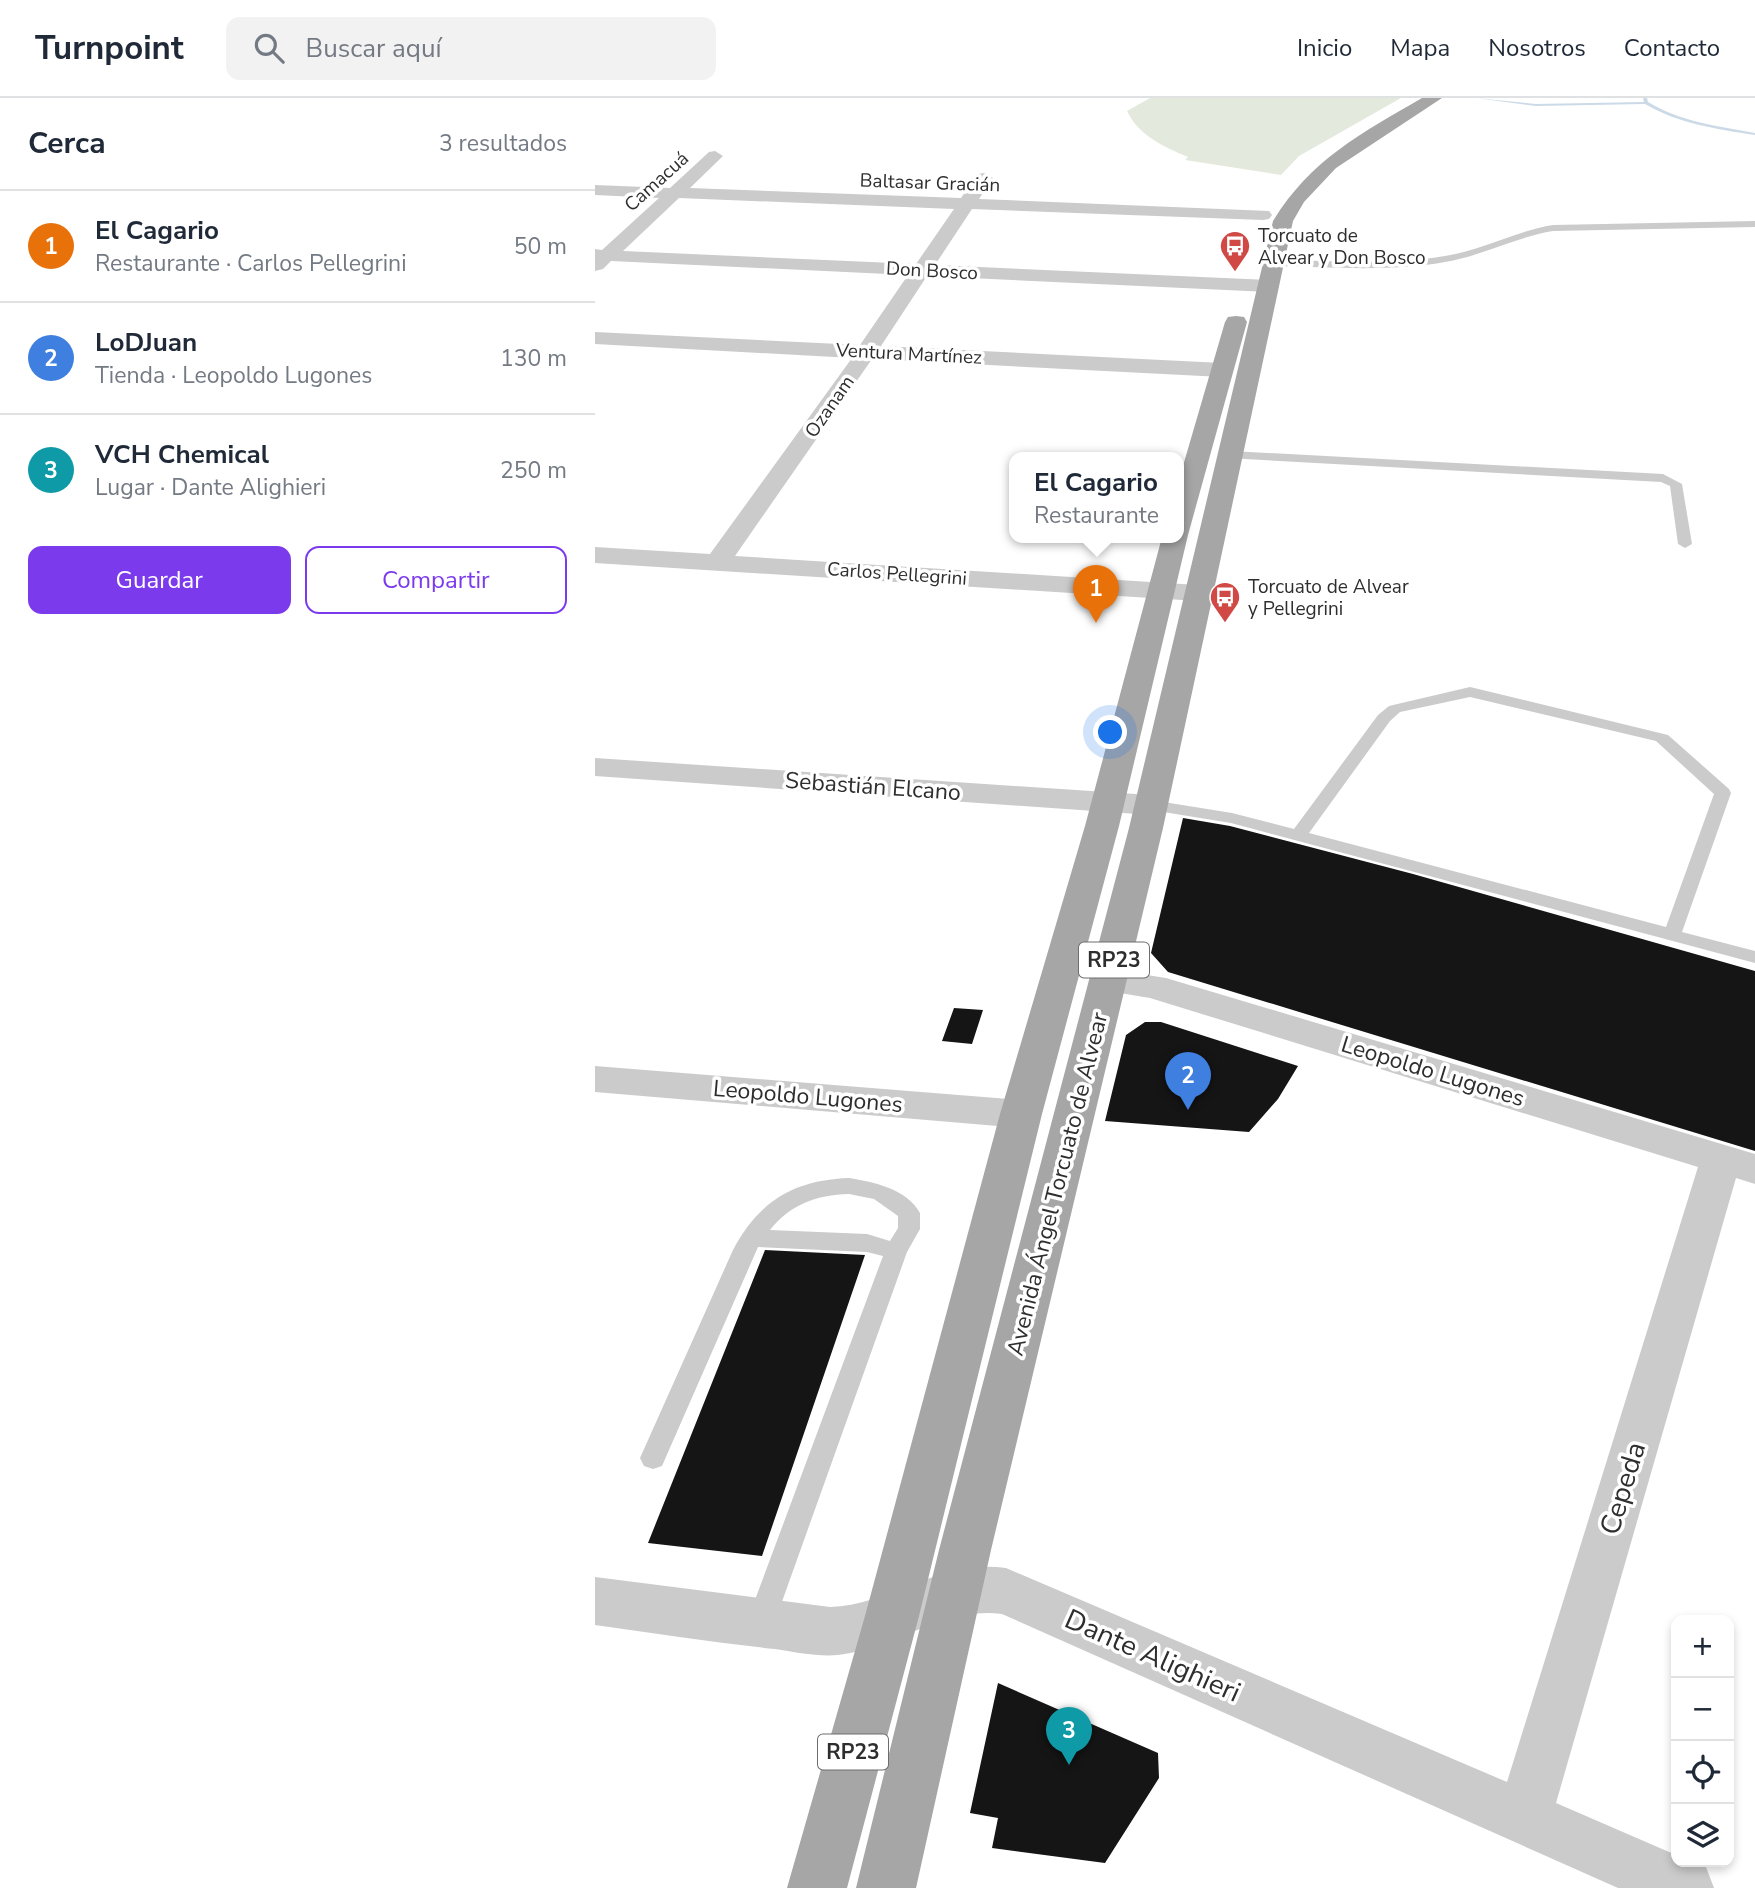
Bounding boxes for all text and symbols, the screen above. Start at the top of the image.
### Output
search box [226,17,716,80]
text: Turnpoint [35,26,184,71]
icon: search [250,29,288,67]
text: Buscar aquí [306,31,442,66]
text: Inicio [1297,32,1352,64]
text: Mapa [1390,32,1450,64]
text: Nosotros [1488,32,1586,64]
text: Contacto [1624,32,1720,64]
text: Cerca [28,123,106,164]
text: 3 resultados [439,128,567,159]
street label: Camacuá [619,146,695,218]
street label: Baltasar Gracián [859,168,1001,198]
text: El Cagario [95,213,219,248]
place label: Torcuato de Alvear y Don Bosco [1258,223,1425,271]
bus stop icon: Torcuato de Alvear y Don Bosco [1218,229,1252,273]
text: 1 [44,231,58,262]
text: 50 m [514,231,567,262]
text: Restaurante · Carlos Pellegrini [95,248,407,279]
street label: Don Bosco [885,256,979,286]
text: LoDJuan [95,325,197,360]
street label: Ventura Martínez [834,337,983,371]
text: 2 [44,343,58,374]
text: 130 m [500,343,567,374]
text: Tienda · Leopoldo Lugones [95,360,372,391]
street label: Ozanam [799,370,861,443]
text: VCH Chemical [95,437,269,472]
popup [1009,452,1184,543]
text: 3 [44,455,58,486]
text: 250 m [500,455,567,486]
text: El Cagario [1034,465,1158,500]
text: Lugar · Dante Alighieri [95,472,326,503]
text: Restaurante [1034,500,1159,531]
button: Guardar [28,546,291,614]
button: Compartir [305,546,567,614]
street label: Carlos Pellegrini [826,556,968,592]
pin: 1 [1073,565,1119,623]
place label: Torcuato de Alvear y Pellegrini [1248,574,1409,622]
bus stop icon: Torcuato de Alvear y Pellegrini [1208,580,1242,624]
your location [1093,715,1127,749]
street label: Sebastián Elcano [784,765,962,808]
road number: RP23 [1079,942,1149,978]
street label: Avenida Ángel Torcuato de Alvear [1000,1008,1115,1359]
street label: Leopoldo Lugones [1337,1029,1528,1114]
pin: 2 [1165,1052,1211,1110]
street label: Leopoldo Lugones [712,1073,904,1120]
street label: Cepeda [1591,1437,1655,1539]
street label: Dante Alighieri [1059,1600,1247,1712]
map controls [1671,1615,1734,1867]
button: + [1671,1615,1734,1678]
button: − [1671,1678,1734,1741]
pin: 3 [1046,1707,1092,1765]
road number: RP23 [818,1734,888,1770]
button: locate [1671,1741,1734,1804]
button: layers [1671,1804,1734,1867]

